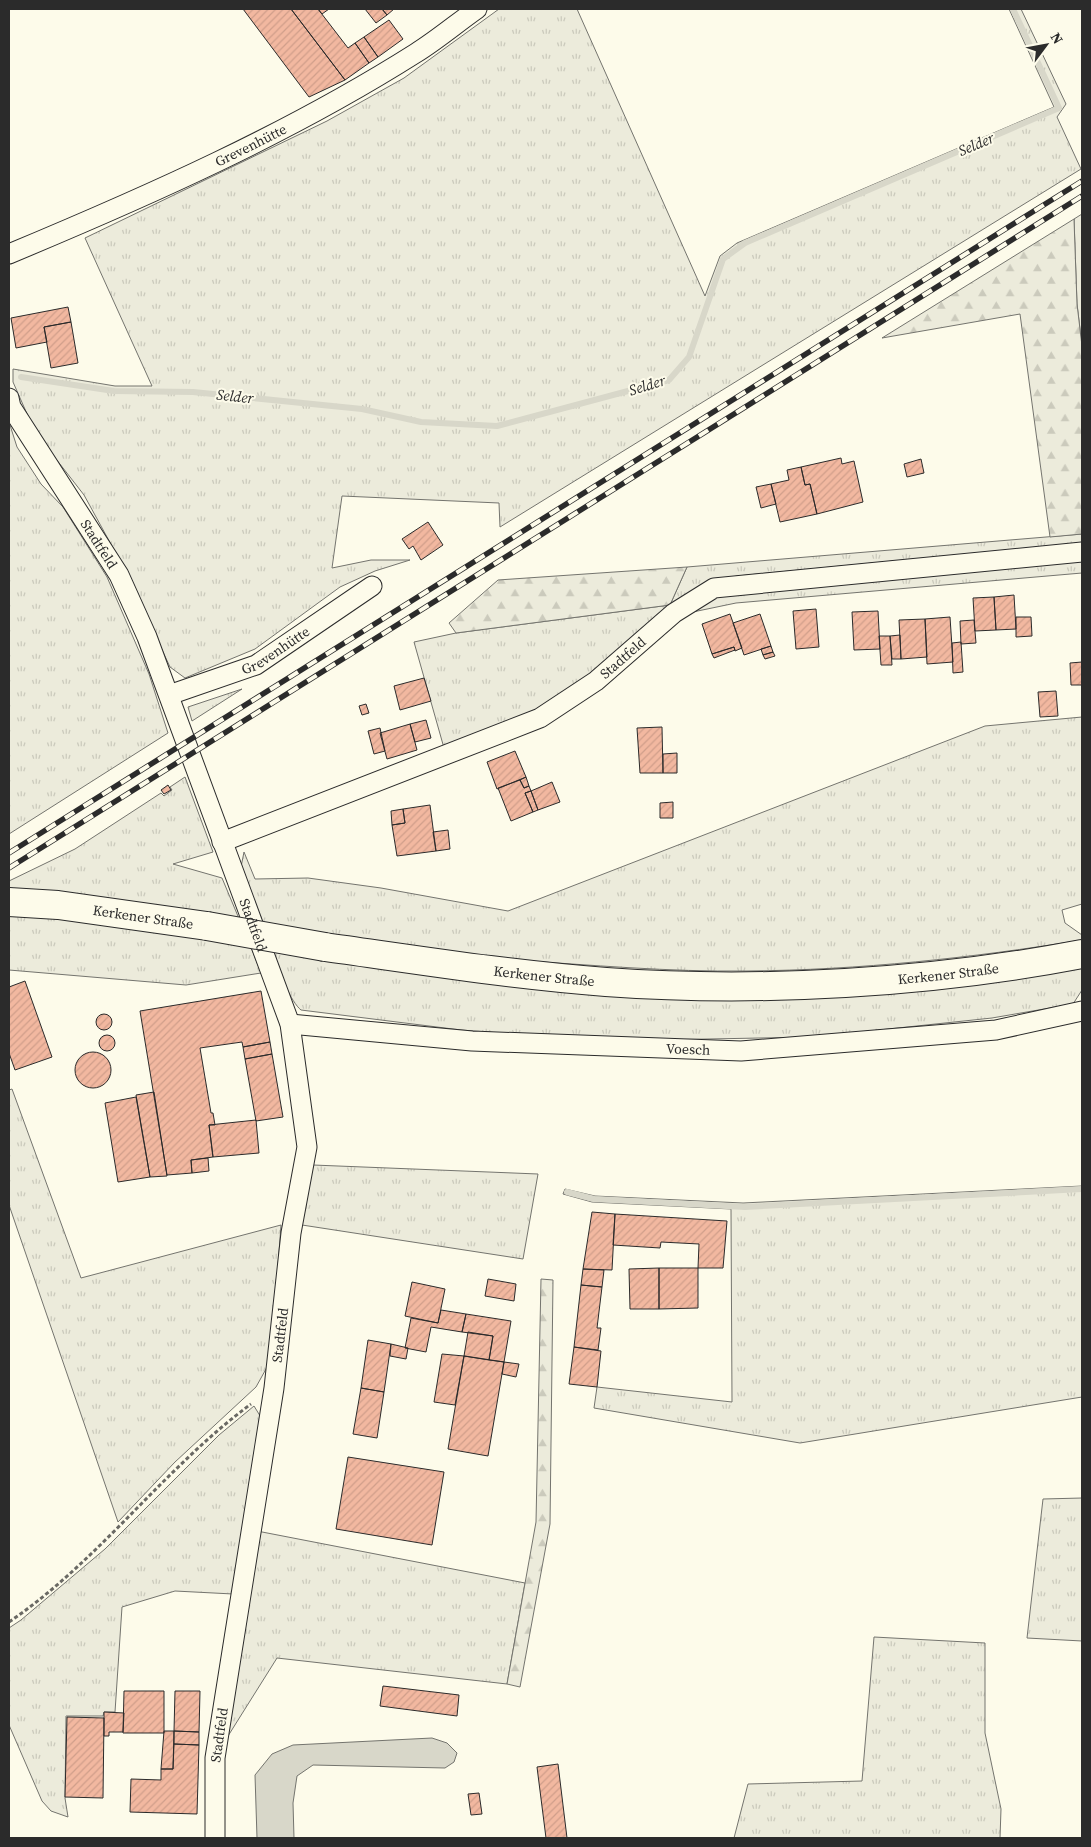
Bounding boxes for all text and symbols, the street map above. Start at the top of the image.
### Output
north arrow [1021,20,1071,70]
text: N [1046,28,1068,48]
street label: Grevenhütte [211,119,290,172]
water label: Selder [955,127,998,161]
water label: Selder [626,369,669,400]
water label: Selder [215,384,256,408]
street label: Stadtfeld [76,515,122,573]
street label: Grevenhütte [239,621,314,679]
street label: Stadtfeld [595,632,650,683]
street label: Stadtfeld [234,896,272,954]
street label: Kerkener Straße [92,900,195,934]
street label: Kerkener Straße [897,958,1000,989]
street label: Kerkener Straße [493,961,595,991]
street label: Voesch [665,1038,711,1060]
street label: Stadtfeld [267,1306,293,1364]
street label: Stadtfeld [205,1706,233,1764]

